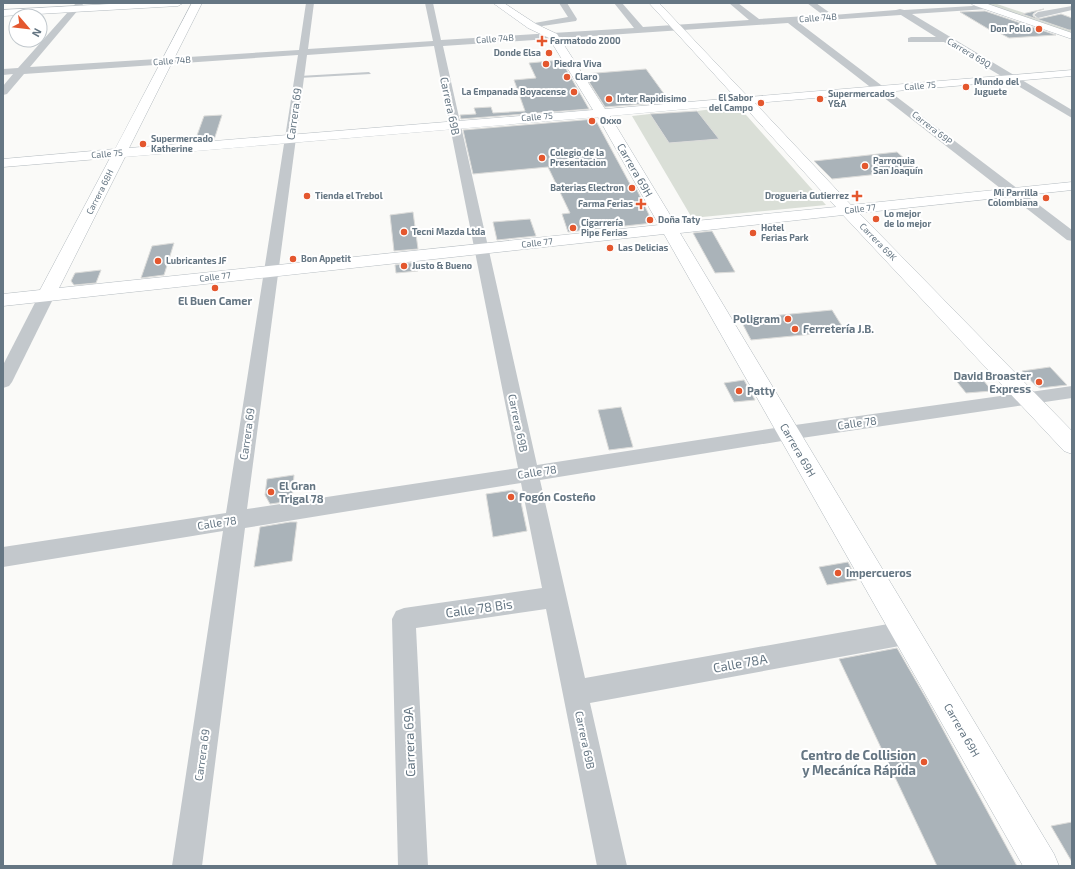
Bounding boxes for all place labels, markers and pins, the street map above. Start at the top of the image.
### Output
place label: Don Pollo [990,23,1031,34]
marker: Don Pollo [1034,24,1044,34]
place label: Farmatodo 2000 [550,35,621,46]
marker: Farmatodo 2000 [537,36,547,46]
place label: Donde Elsa [494,47,541,58]
marker: Donde Elsa [544,48,554,58]
place label: Piedra Viva [554,58,602,69]
marker: Piedra Viva [541,59,551,69]
place label: Claro [575,71,597,82]
marker: Claro [562,72,572,82]
place label: Mundo del Juguete [974,76,1019,97]
marker: Mundo del Juguete [961,82,971,92]
place label: La Empanada Boyacense [461,86,566,98]
marker: La Empanada Boyacense [569,87,579,97]
place label: Supermercados Y&A [828,88,895,109]
place label: El Sabor del Campo [709,92,753,113]
place label: Inter Rapidisimo [617,93,687,104]
marker: Inter Rapidisimo [604,94,614,104]
marker: Supermercados Y&A [815,94,825,104]
marker: El Sabor del Campo [756,98,766,108]
place label: Oxxo [600,115,622,126]
marker: Oxxo [587,116,597,126]
place label: Supermercado Katherine [151,133,213,154]
marker: Supermercado Katherine [138,139,148,149]
place label: Colegio de la Presentacion [550,147,606,168]
marker: Colegio de la Presentacion [537,153,547,163]
place label: Parroquia San Joaquín [873,155,923,176]
marker: Parroquia San Joaquín [860,161,870,171]
place label: Baterias Electron [550,182,624,193]
marker: Baterias Electron [627,183,637,193]
place label: Mi Parrilla Colombiana [988,187,1038,208]
place label: Tienda el Trebol [315,190,383,201]
place label: Drogueria Gutierrez [765,190,849,201]
marker: Tienda el Trebol [302,191,312,201]
marker: Drogueria Gutierrez [852,191,862,201]
marker: Mi Parrilla Colombiana [1041,193,1051,203]
place label: Farma Ferias [578,198,633,209]
marker: Farma Ferias [636,199,646,209]
place label: Lo mejor de lo mejor [884,208,931,229]
place label: Doña Taty [658,214,701,226]
marker: Lo mejor de lo mejor [871,214,881,224]
marker: Doña Taty [645,215,655,225]
place label: Cigarrería Pipe Ferias [581,217,628,238]
place label: Hotel Ferias Park [761,222,809,243]
marker: Cigarrería Pipe Ferias [568,223,578,233]
place label: Tecni Mazda Ltda [412,226,485,237]
marker: Tecni Mazda Ltda [399,227,409,237]
marker: Hotel Ferias Park [748,228,758,238]
place label: Las Delicias [618,242,669,253]
marker: Las Delicias [605,243,615,253]
place label: Bon Appetit [301,253,351,264]
marker: Bon Appetit [288,254,298,264]
place label: Lubricantes JF [166,255,227,266]
marker: Lubricantes JF [153,256,163,266]
place label: Justo & Bueno [412,260,472,271]
marker: Justo & Bueno [399,261,409,271]
marker: El Buen Camer [210,283,220,293]
place label: El Buen Camer [178,294,252,307]
place label: Poligram [733,312,780,325]
marker: Poligram [783,314,793,324]
place label: Ferretería J.B. [803,322,874,335]
marker: Ferretería J.B. [790,324,800,334]
place label: David Broaster Express [953,369,1031,395]
marker: David Broaster Express [1034,377,1044,387]
place label: Patty [747,384,776,398]
marker: Patty [734,386,744,396]
place label: El Gran Trigal 78 [279,479,324,505]
marker: El Gran Trigal 78 [266,487,276,497]
place label: Fogón Costeño [519,490,596,503]
marker: Fogón Costeño [506,492,516,502]
place label: Impercueros [846,566,912,579]
marker: Impercueros [833,568,843,578]
place label: Centro de Collision y Mecáníca Rápída [801,747,916,778]
marker: Centro de Collision y Mecáníca Rápída [919,757,929,767]

